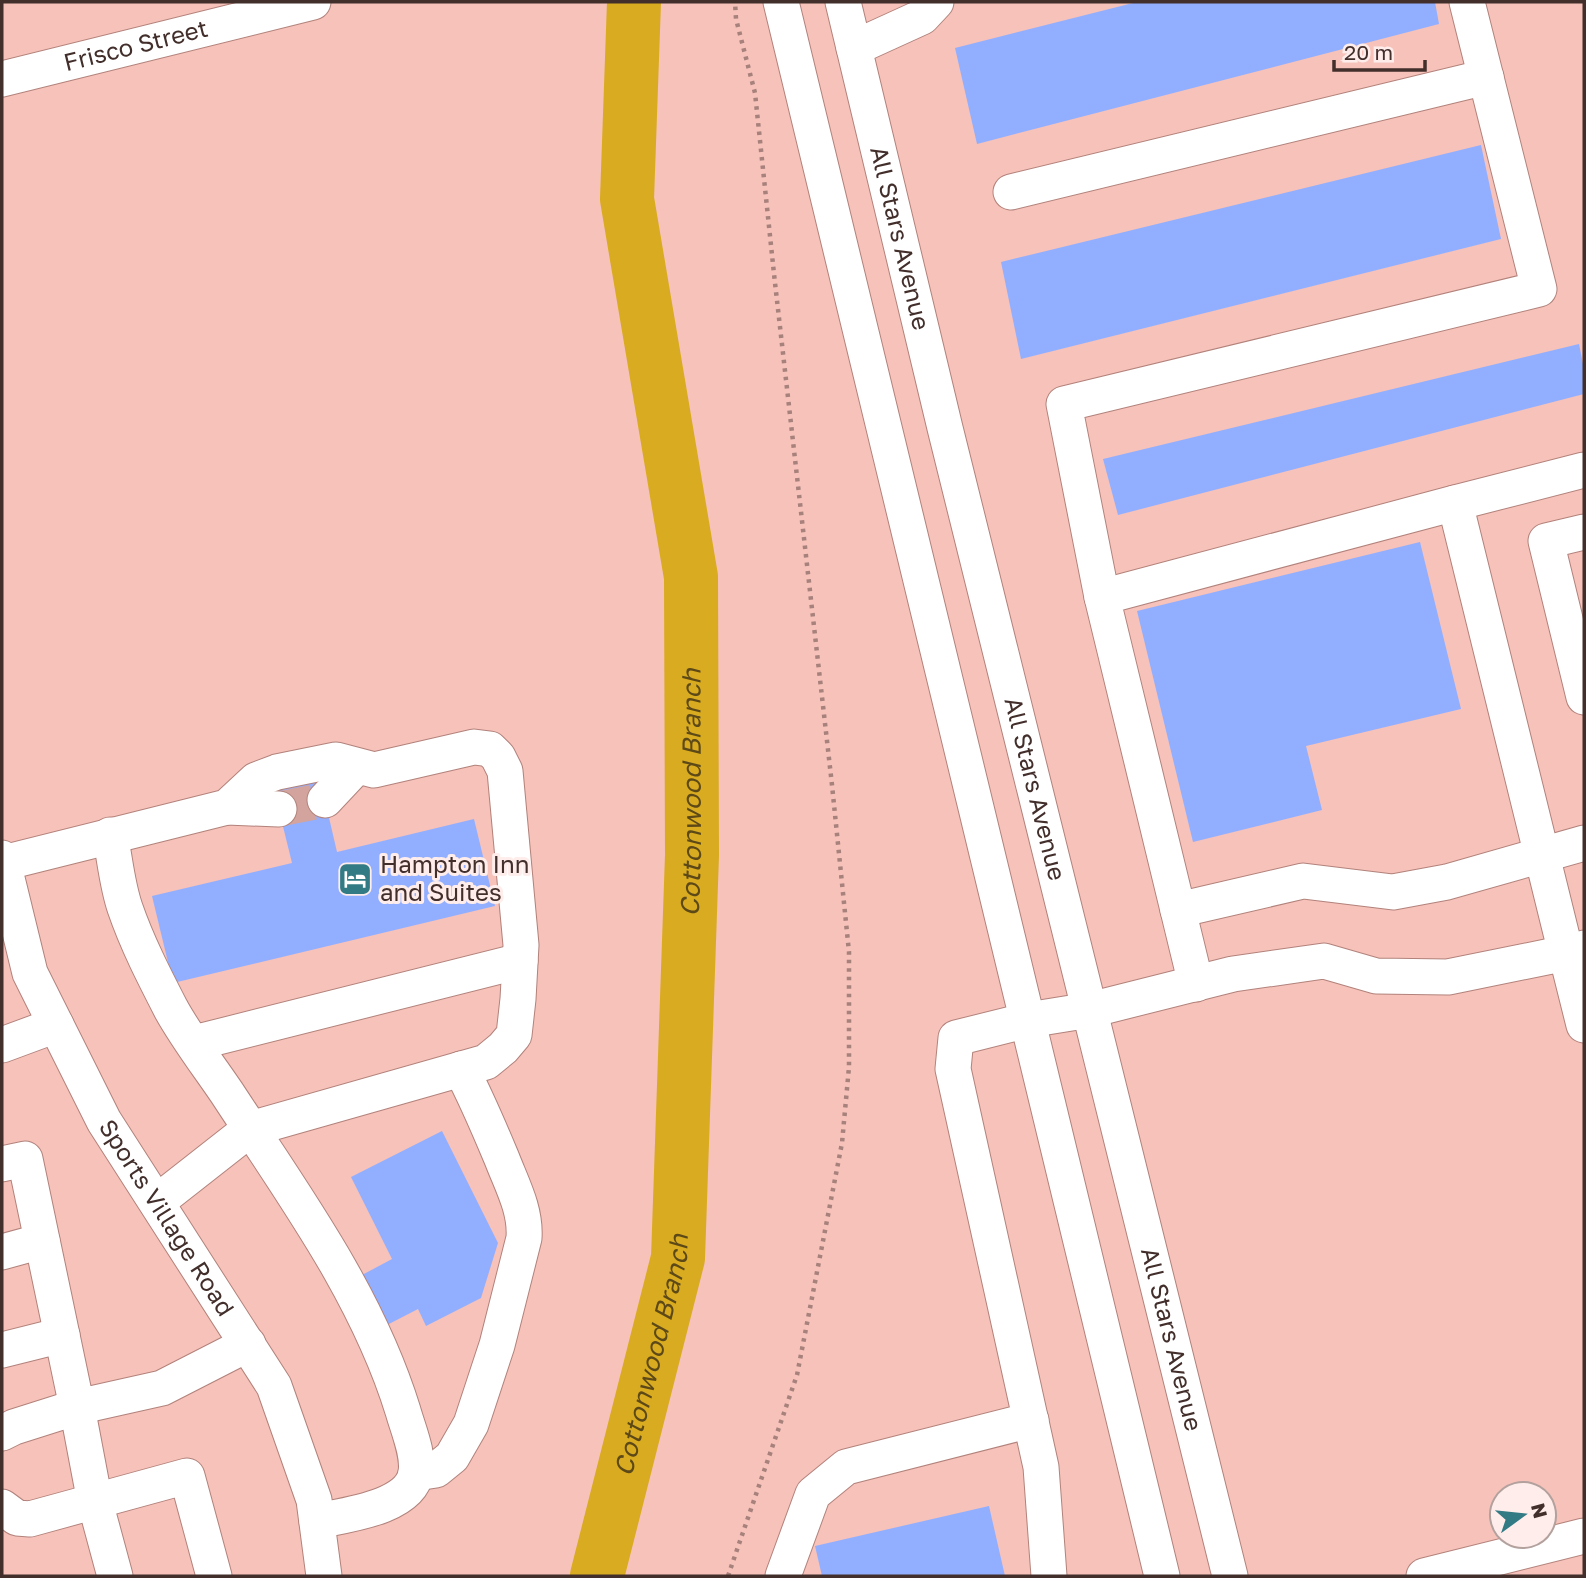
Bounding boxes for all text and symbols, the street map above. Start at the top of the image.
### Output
street label: Frisco Street [61,13,211,76]
scale bar [1334,28,1425,72]
text: 20 m [1344,39,1393,65]
street label: All Stars Avenue [865,143,937,333]
water label: Cottonwood Branch [674,667,707,917]
street label: All Stars Avenue [999,694,1073,883]
place label: Hampton Inn and Suites [380,849,530,906]
hotel icon: Hampton Inn and Suites [336,860,374,898]
street label: Sports Village Road [94,1113,241,1321]
water label: Cottonwood Branch [607,1233,694,1479]
street label: All Stars Avenue [1136,1244,1209,1434]
north arrow [1488,1480,1558,1550]
text: N [1527,1501,1553,1520]

